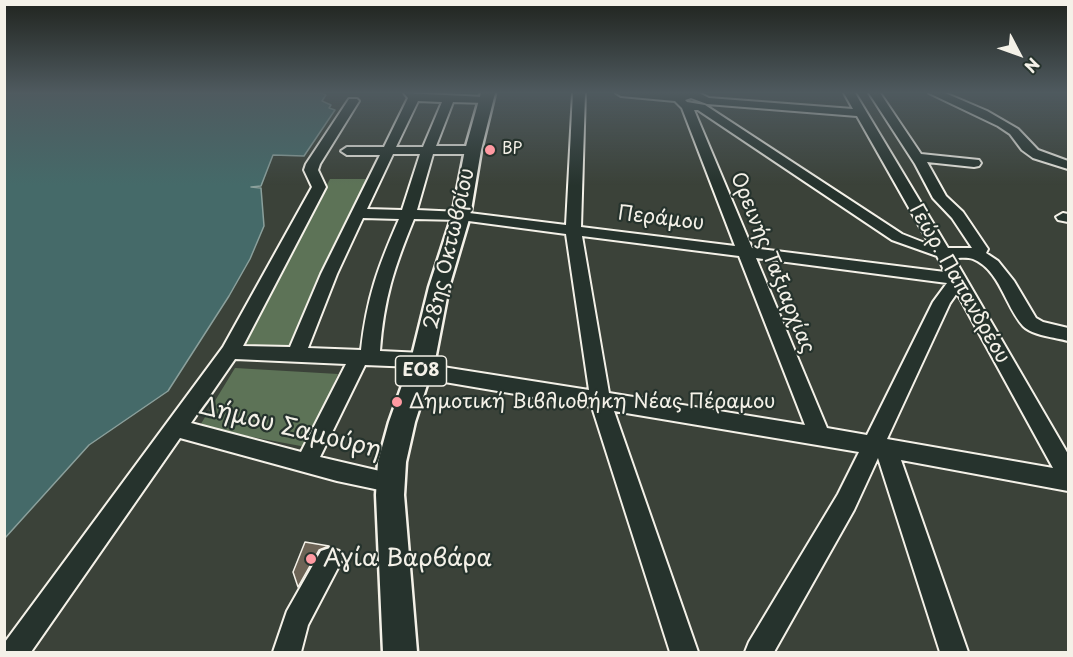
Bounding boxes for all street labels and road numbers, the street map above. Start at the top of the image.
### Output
street label: 28ης Οκτωβρίου [420,166,480,332]
street label: Ορεινής Ταξιαρχίας [725,169,819,357]
street label: Γεώρ. Παπανδρέου [904,200,1014,368]
street label: Περάμου [617,202,705,236]
road number: ΕΟ8 [396,356,446,386]
street label: Δήμου Σαμούρη [196,392,384,466]

